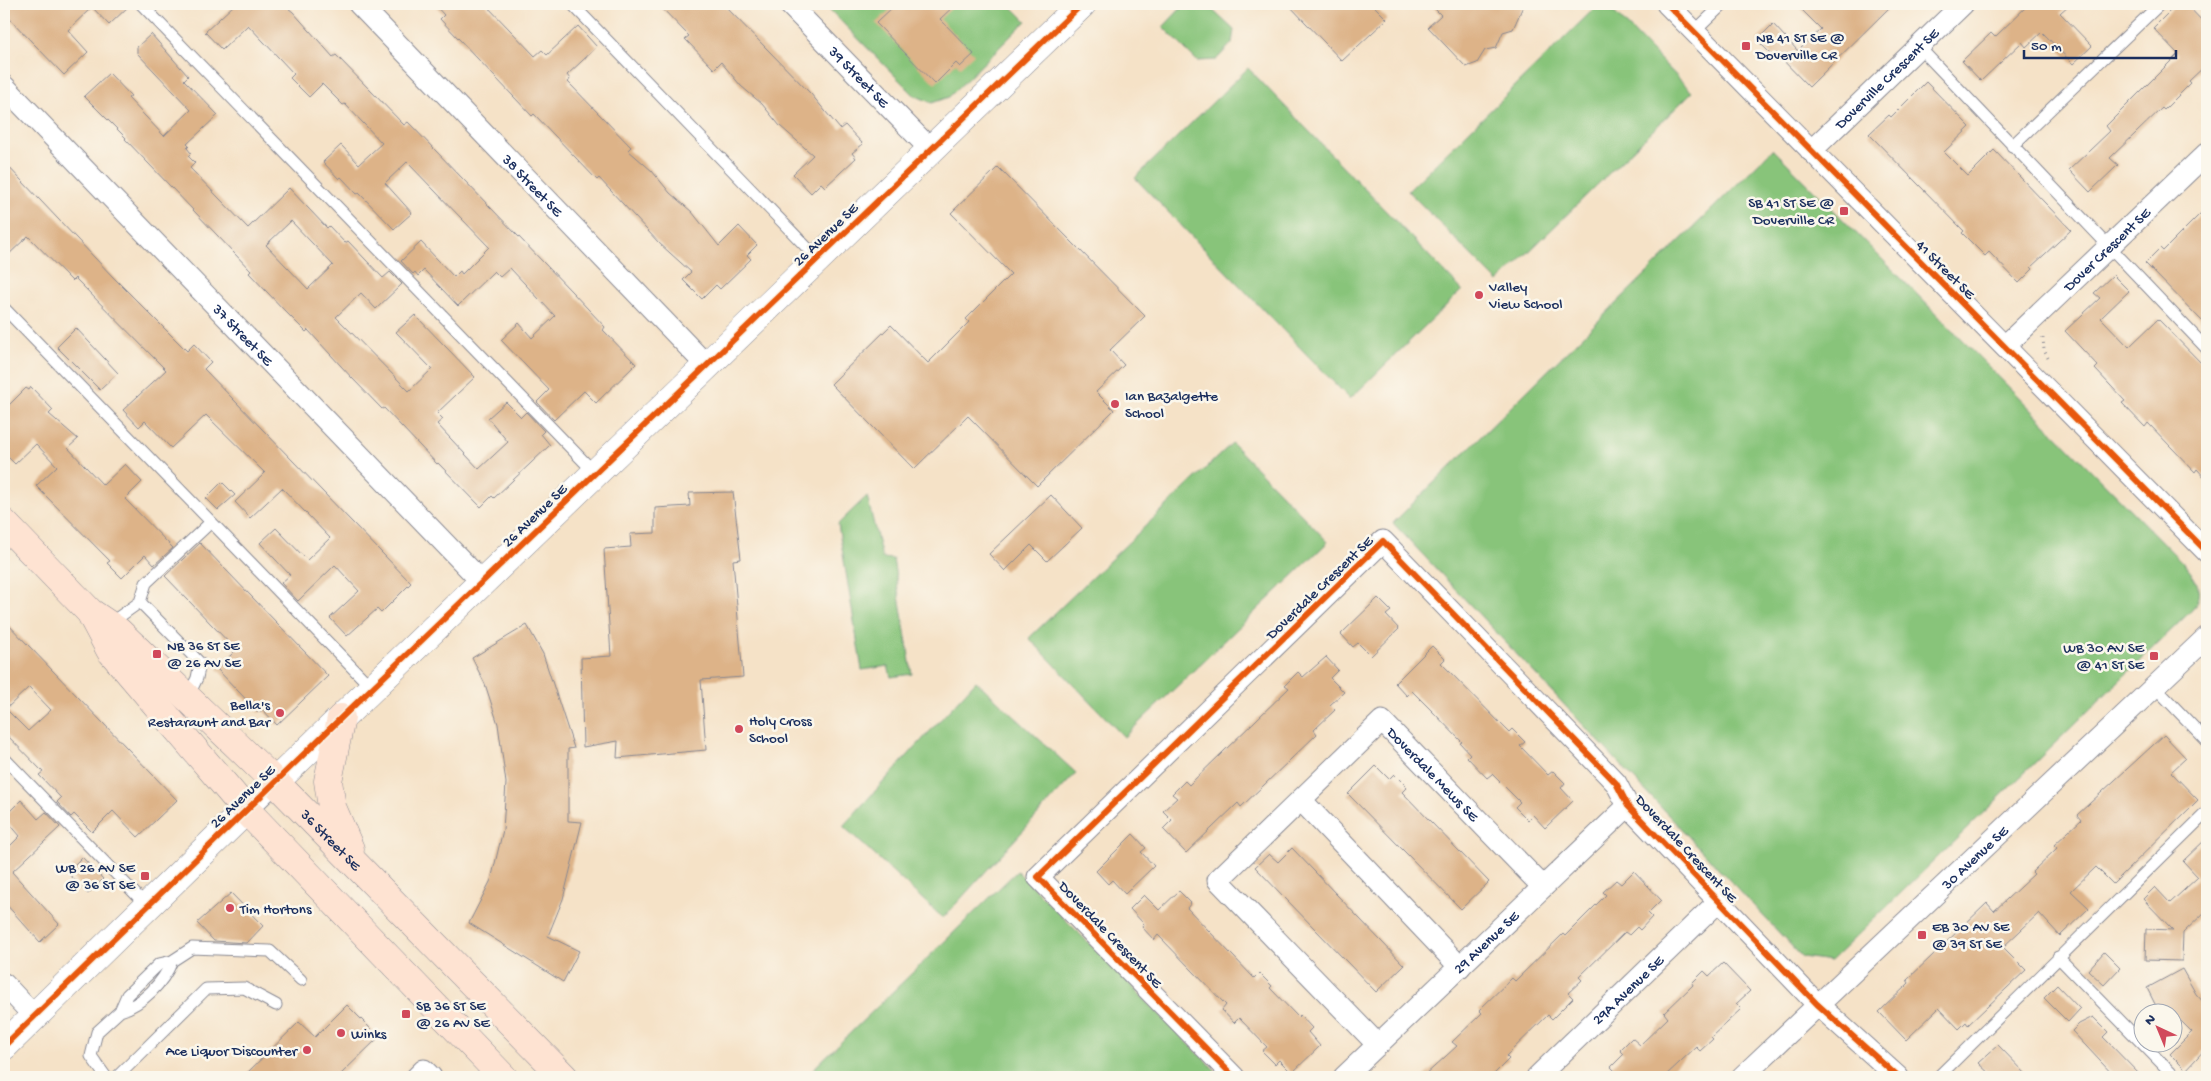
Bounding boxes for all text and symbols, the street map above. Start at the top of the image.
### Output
street label: Doverville Crescent SE [1831,25,1944,135]
scale bar [2024,28,2176,60]
place label: NB 41 ST SE @ Doverville CR [1755,30,1845,65]
text: 50 m [2031,38,2062,56]
marker: NB 41 ST SE @ Doverville CR [1740,40,1752,52]
street label: 39 Street SE [823,43,892,113]
street label: 38 Street SE [497,151,566,222]
place label: SB 41 ST SE @ Doverville CR [1748,195,1835,230]
street label: 26 Avenue SE [790,200,863,271]
street label: Dover Crescent SE [2060,204,2156,297]
marker: SB 41 ST SE @ Doverville CR [1838,205,1850,217]
street label: 41 Street SE [1911,237,1978,304]
place label: Valley View School [1488,279,1563,314]
marker: Valley View School [1473,289,1485,301]
street label: 37 Street SE [207,300,276,371]
place label: Ian Bazalgette School [1125,388,1218,423]
marker: Ian Bazalgette School [1109,398,1121,410]
street label: 26 Avenue SE [499,481,572,552]
street label: Doverdale Crescent SE [1262,532,1378,645]
place label: NB 36 ST SE @ 26 AV SE [167,638,242,673]
place label: WB 30 AV SE @ 41 ST SE [2063,640,2145,675]
marker: NB 36 ST SE @ 26 AV SE [151,648,163,660]
marker: WB 30 AV SE @ 41 ST SE [2148,650,2160,662]
place label: Bella's Restaraunt and Bar [148,697,272,732]
marker: Bella's Restaraunt and Bar [274,707,286,719]
place label: Holy Cross School [749,713,812,748]
marker: Holy Cross School [733,723,745,735]
street label: Doverdale Mews SE [1381,724,1482,827]
street label: 26 Avenue SE [207,762,280,833]
street label: Doverdale Crescent SE [1630,791,1741,908]
street label: 36 Street SE [295,806,364,876]
street label: 30 Avenue SE [1938,822,2013,895]
place label: WB 26 AV SE @ 36 ST SE [55,860,136,895]
marker: WB 26 AV SE @ 36 ST SE [139,870,151,882]
street label: Doverdale Crescent SE [1053,877,1166,993]
place label: Tim Hortons [239,901,312,919]
marker: Tim Hortons [224,902,236,914]
street label: 29 Avenue SE [1451,907,1524,978]
place label: EB 30 AV SE @ 39 ST SE [1932,919,2010,954]
marker: EB 30 AV SE @ 39 ST SE [1916,929,1928,941]
street label: 29A Avenue SE [1590,952,1669,1029]
place label: SB 36 ST SE @ 26 AV SE [416,998,491,1033]
north arrow [2134,1004,2184,1054]
marker: SB 36 ST SE @ 26 AV SE [400,1008,412,1020]
text: N [2142,1011,2160,1030]
place label: Winks [351,1026,387,1044]
marker: Winks [335,1027,347,1039]
place label: Ace Liquor Discounter [166,1043,299,1061]
marker: Ace Liquor Discounter [301,1044,313,1056]

